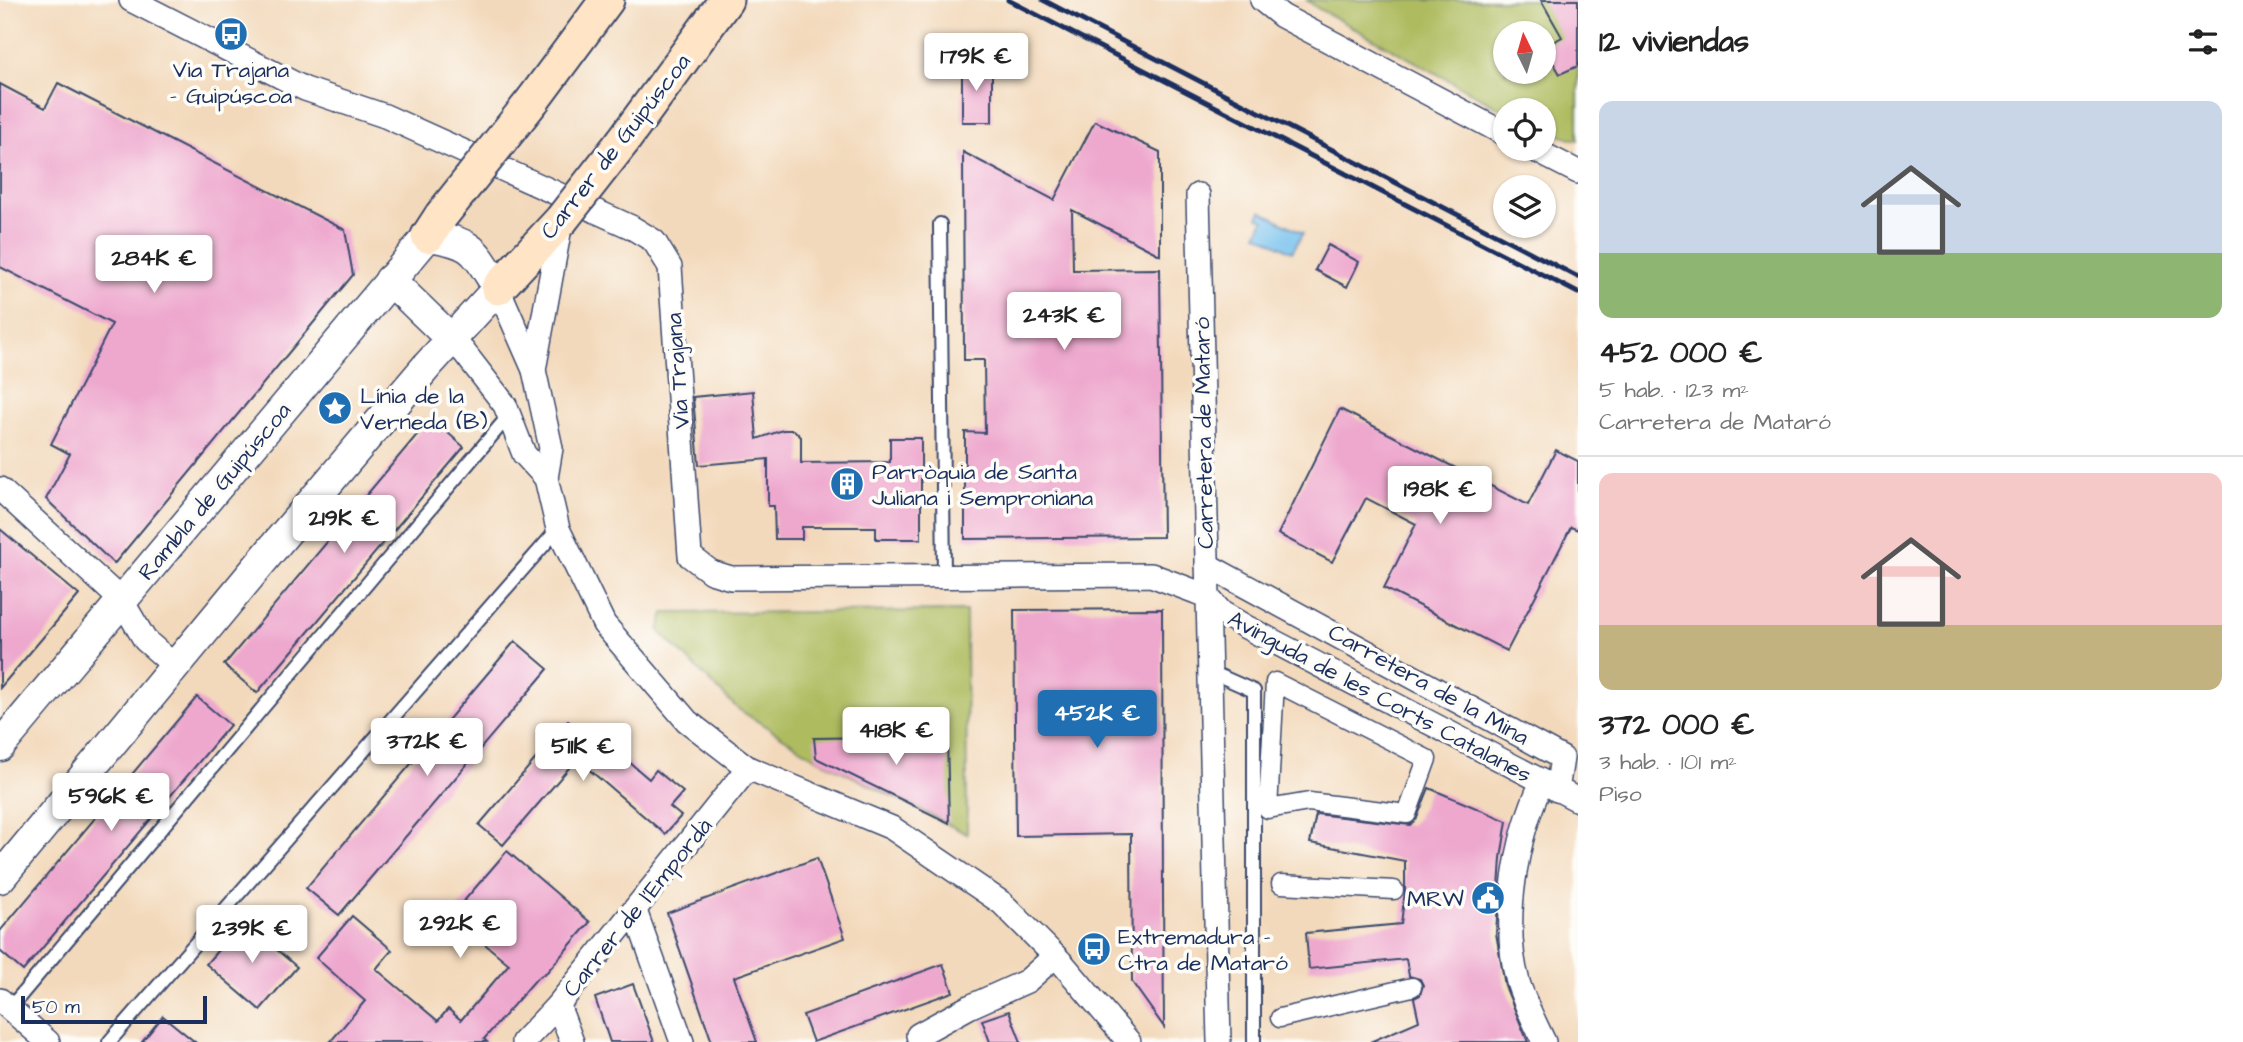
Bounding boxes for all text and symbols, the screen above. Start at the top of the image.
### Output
bus stop icon: Via Trajana - Guipúscoa [212,15,250,53]
north arrow [1493,21,1556,84]
map controls [1493,21,1556,238]
text: 12 viviendas [1599,21,1749,63]
icon: filters [2184,23,2222,61]
pin: 179K € [919,34,1033,93]
text: 179K € [940,40,1012,72]
street label: Carrer de Guipúscoa [533,47,699,246]
place label: Via Trajana - Guipúscoa [170,54,293,112]
button: locate [1493,98,1556,161]
icon: home [1848,147,1974,273]
button: layers [1493,175,1556,238]
pin: 284K € [97,236,211,295]
text: 284K € [111,242,197,274]
pin: 243K € [1007,292,1121,352]
text: 243K € [1023,299,1105,331]
street label: Via Trajana [658,311,698,430]
street label: Carretera de Mataró [1186,317,1222,549]
text: 452 000 € [1599,332,1762,374]
text: 5 hab. · 123 m² [1599,374,1749,406]
place label: Línia de la Verneda (B) [360,380,488,438]
place icon: Línia de la Verneda (B) [316,389,354,427]
street label: Rambla de Guipúscoa [131,396,299,587]
text: Carretera de Mataró [1599,406,1831,438]
place label: Parròquia de Santa Juliana i Semproniana [872,456,1093,514]
building icon: Parròquia de Santa Juliana i Semproniana [828,465,866,503]
pin: 198K € [1383,466,1497,526]
text: 198K € [1404,473,1476,505]
pin: 219K € [287,496,401,555]
text: 219K € [309,502,379,534]
icon: home [1848,519,1974,645]
street label: Avinguda de les Corts Catalanes [1221,603,1537,792]
street label: Carretera de la Mina [1322,616,1535,754]
pin: 452K € [1040,690,1154,750]
text: 452K € [1054,697,1140,729]
text: 372 000 € [1599,704,1755,746]
pin: 418K € [839,708,953,767]
text: 418K € [859,714,933,746]
pin: 372K € [370,718,484,778]
pin: 511K € [526,724,640,783]
text: 372K € [387,725,467,757]
text: 511K € [551,730,615,762]
text: 3 hab. · 101 m² [1599,746,1737,778]
pin: 596K € [54,774,168,833]
text: Piso [1599,778,1642,810]
text: 596K € [68,780,154,812]
street label: Carrer de l'Empordà [556,811,720,1004]
public building icon: MRW [1469,879,1507,917]
place label: MRW [1407,883,1464,915]
pin: 292K € [403,900,517,960]
pin: 239K € [195,906,309,965]
text: 292K € [420,907,500,939]
text: 239K € [212,912,292,944]
place label: Extremadura - Ctra de Mataró [1118,921,1288,979]
bus stop icon: Extremadura - Ctra de Mataró [1075,930,1113,968]
scale bar [21,993,206,1025]
text: 50 m [32,994,80,1021]

